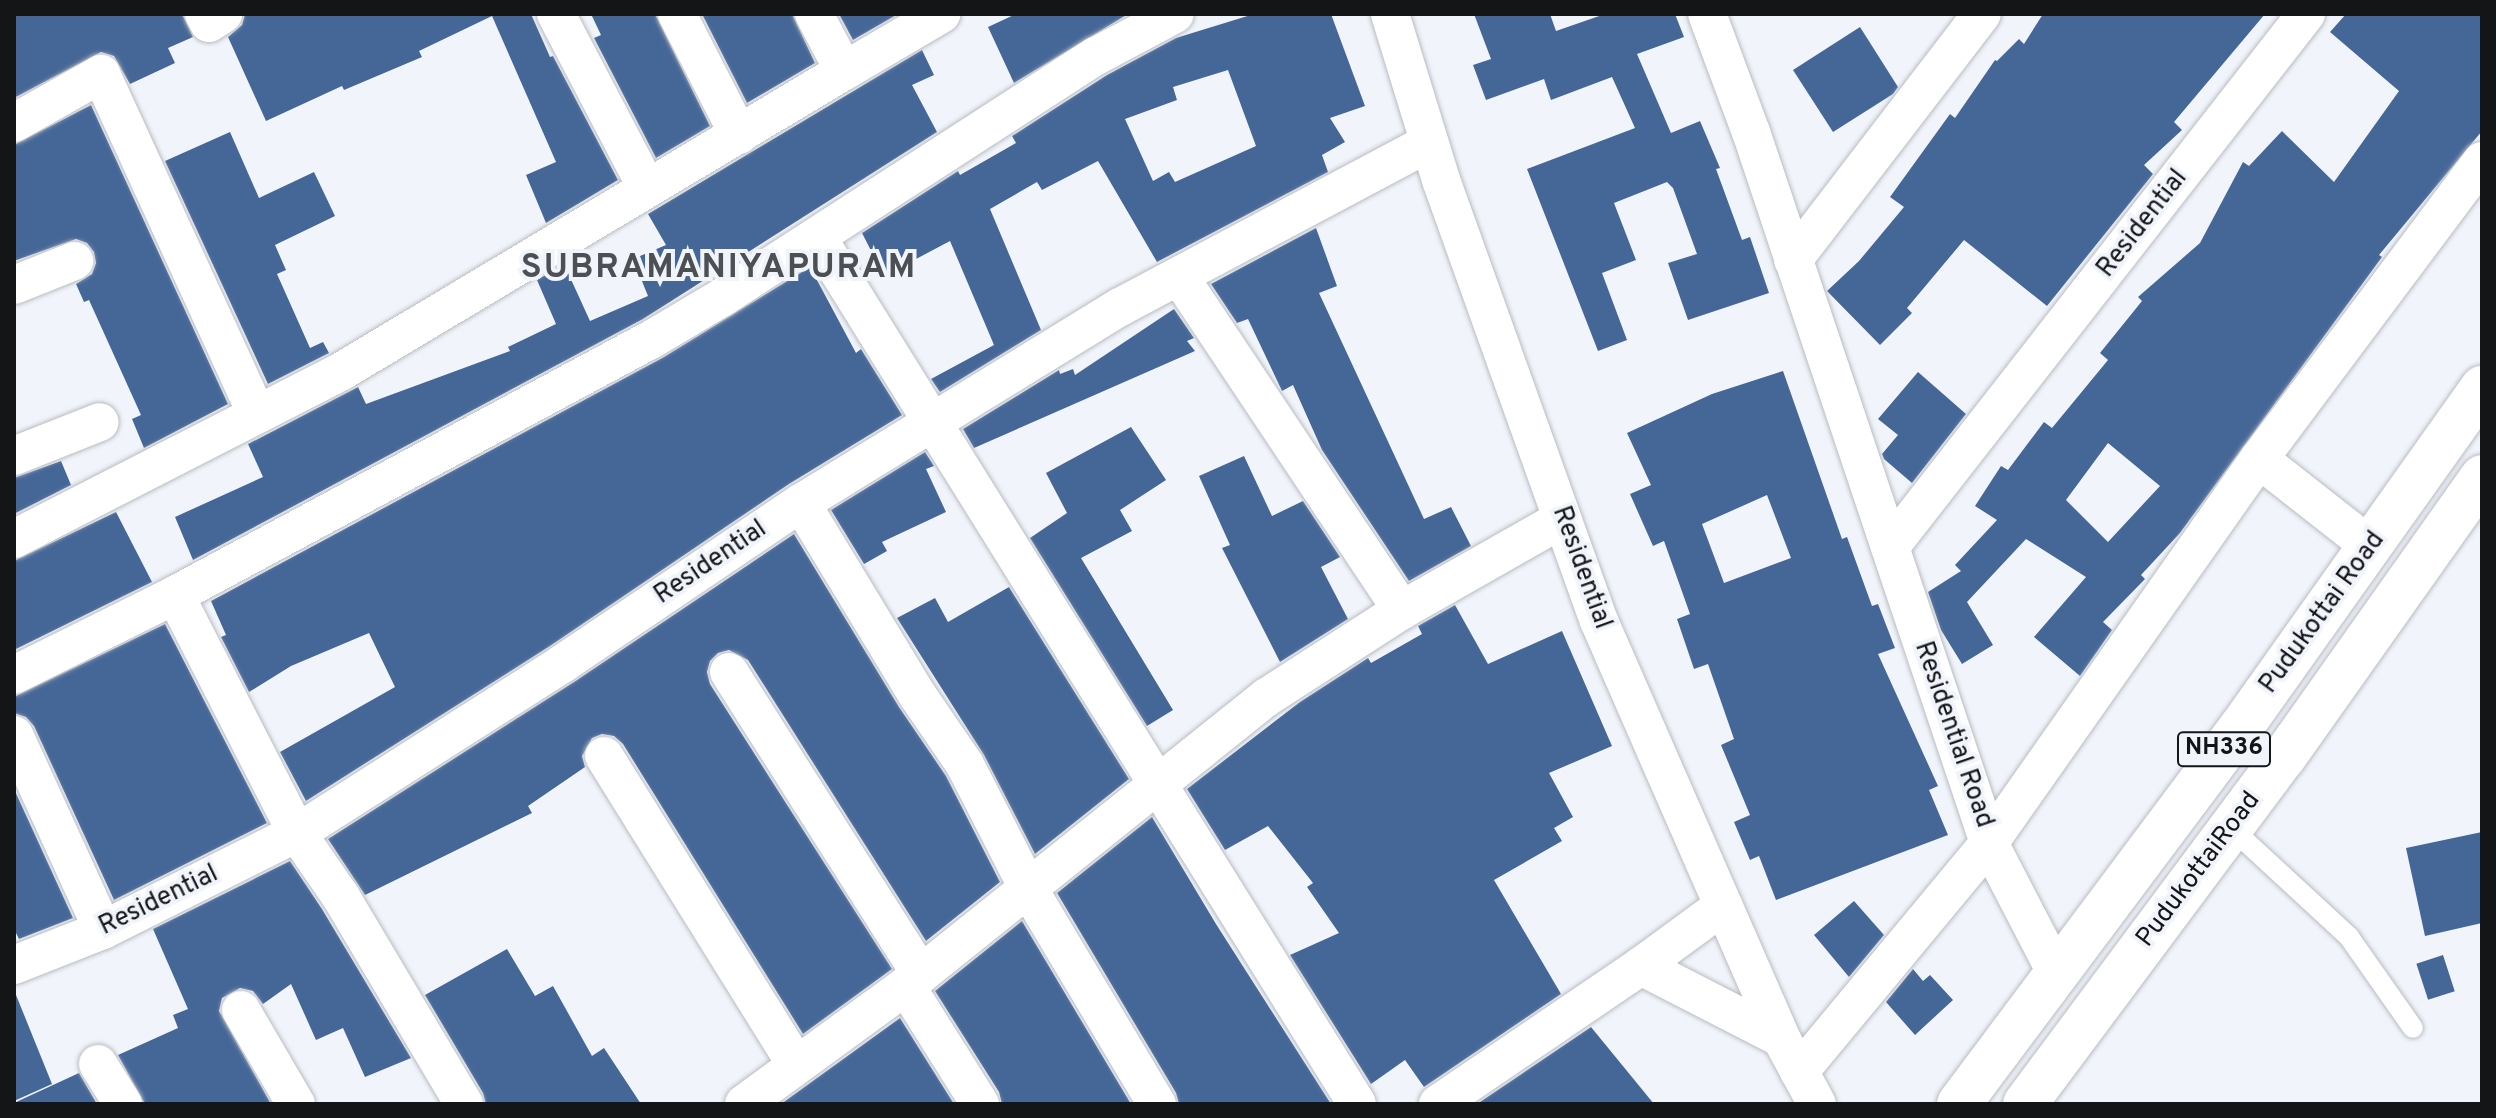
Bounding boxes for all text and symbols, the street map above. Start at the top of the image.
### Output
street label: Residential [2091,164,2195,284]
district label: SUBRAMANIYAPURAM [521,249,917,289]
street label: Residential [1544,502,1618,634]
street label: Residential [649,514,773,612]
street label: Pudukottai Road [2254,526,2392,700]
street label: Residential Road [1907,638,1999,832]
road number: NH336 [2176,729,2272,769]
street label: PudukottaiRoad [2130,786,2268,954]
street label: Residential [94,859,224,943]

